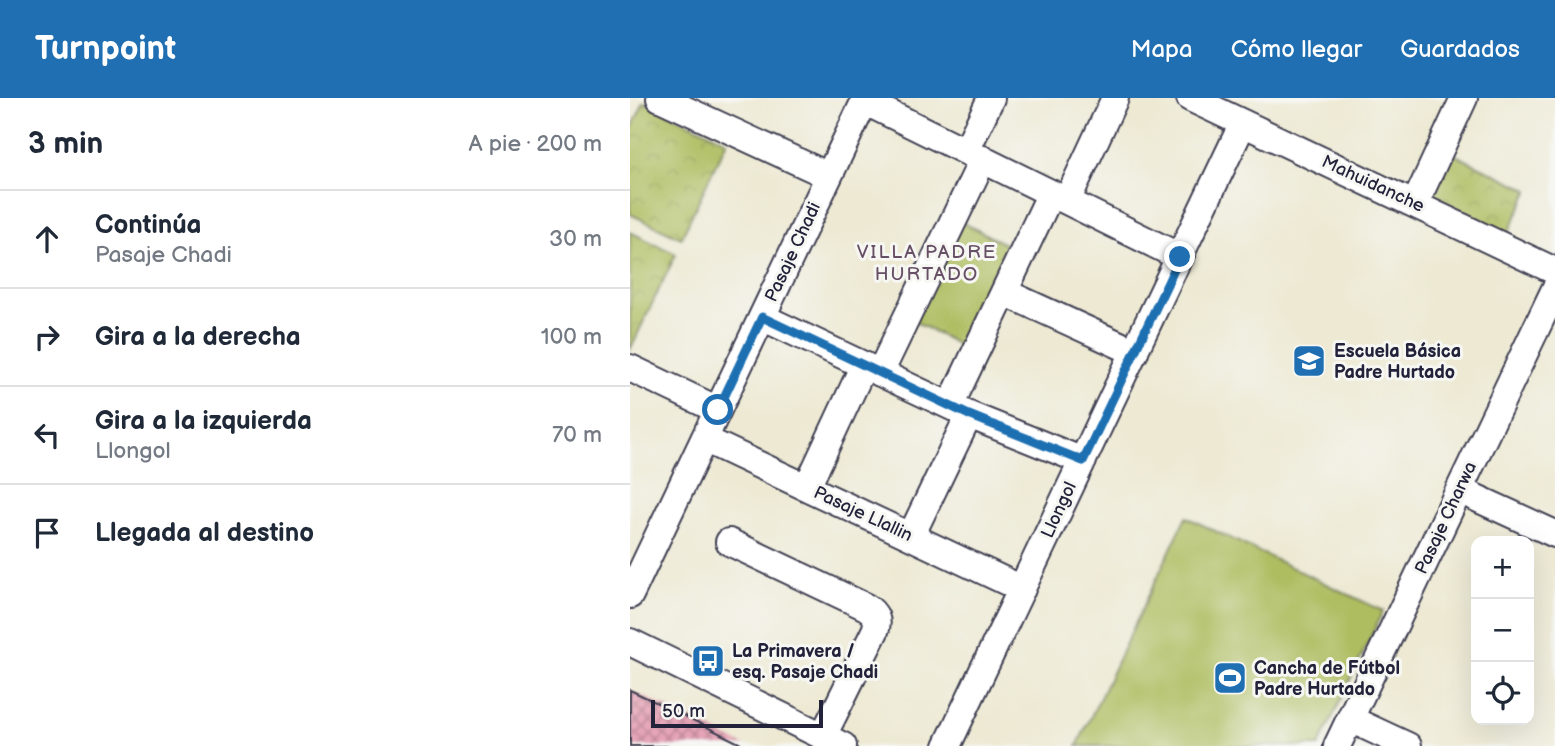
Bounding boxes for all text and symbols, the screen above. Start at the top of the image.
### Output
text: Turnpoint [35,29,176,69]
text: Mapa [1131,35,1193,64]
text: Cómo llegar [1231,35,1362,64]
text: Guardados [1400,35,1520,64]
text: 3 min [28,126,103,162]
text: A pie · 200 m [469,130,602,158]
street label: Mahuidanche [1318,151,1428,217]
street label: Pasaje Chadi [761,199,825,305]
text: Continúa [95,210,202,241]
icon: ahead [28,220,66,258]
text: 30 m [549,225,602,253]
text: Pasaje Chadi [95,241,232,269]
district label: VILLA PADRE HURTADO [857,241,997,286]
route end [1164,241,1195,272]
icon: right [28,318,66,356]
text: Gira a la derecha [95,322,301,353]
text: 100 m [541,323,602,351]
place label: Escuela Básica Padre Hurtado [1334,341,1461,383]
school or university icon: Escuela Básica Padre Hurtado [1290,342,1328,380]
route start [702,394,733,425]
text: Gira a la izquierda [95,406,312,437]
icon: left [28,416,66,454]
text: 70 m [552,421,602,449]
text: Llongol [95,437,171,465]
street label: Pasaje Charwa [1411,459,1481,577]
street label: Llongol [1037,479,1081,541]
street label: Pasaje Llallin [810,482,916,546]
icon: arrive [28,514,66,552]
text: Llegada al destino [95,518,314,549]
map controls [1471,536,1534,725]
button: + [1471,536,1534,599]
button: − [1471,599,1534,662]
place label: La Primavera / esq. Pasaje Chadi [732,641,878,683]
bus stop icon: La Primavera / esq. Pasaje Chadi [689,642,727,680]
place label: Cancha de Fútbol Padre Hurtado [1254,658,1400,700]
sports icon: Cancha de Fútbol Padre Hurtado [1211,659,1249,697]
button: locate [1471,662,1534,725]
scale bar [651,697,822,729]
text: 50 m [662,700,705,723]

